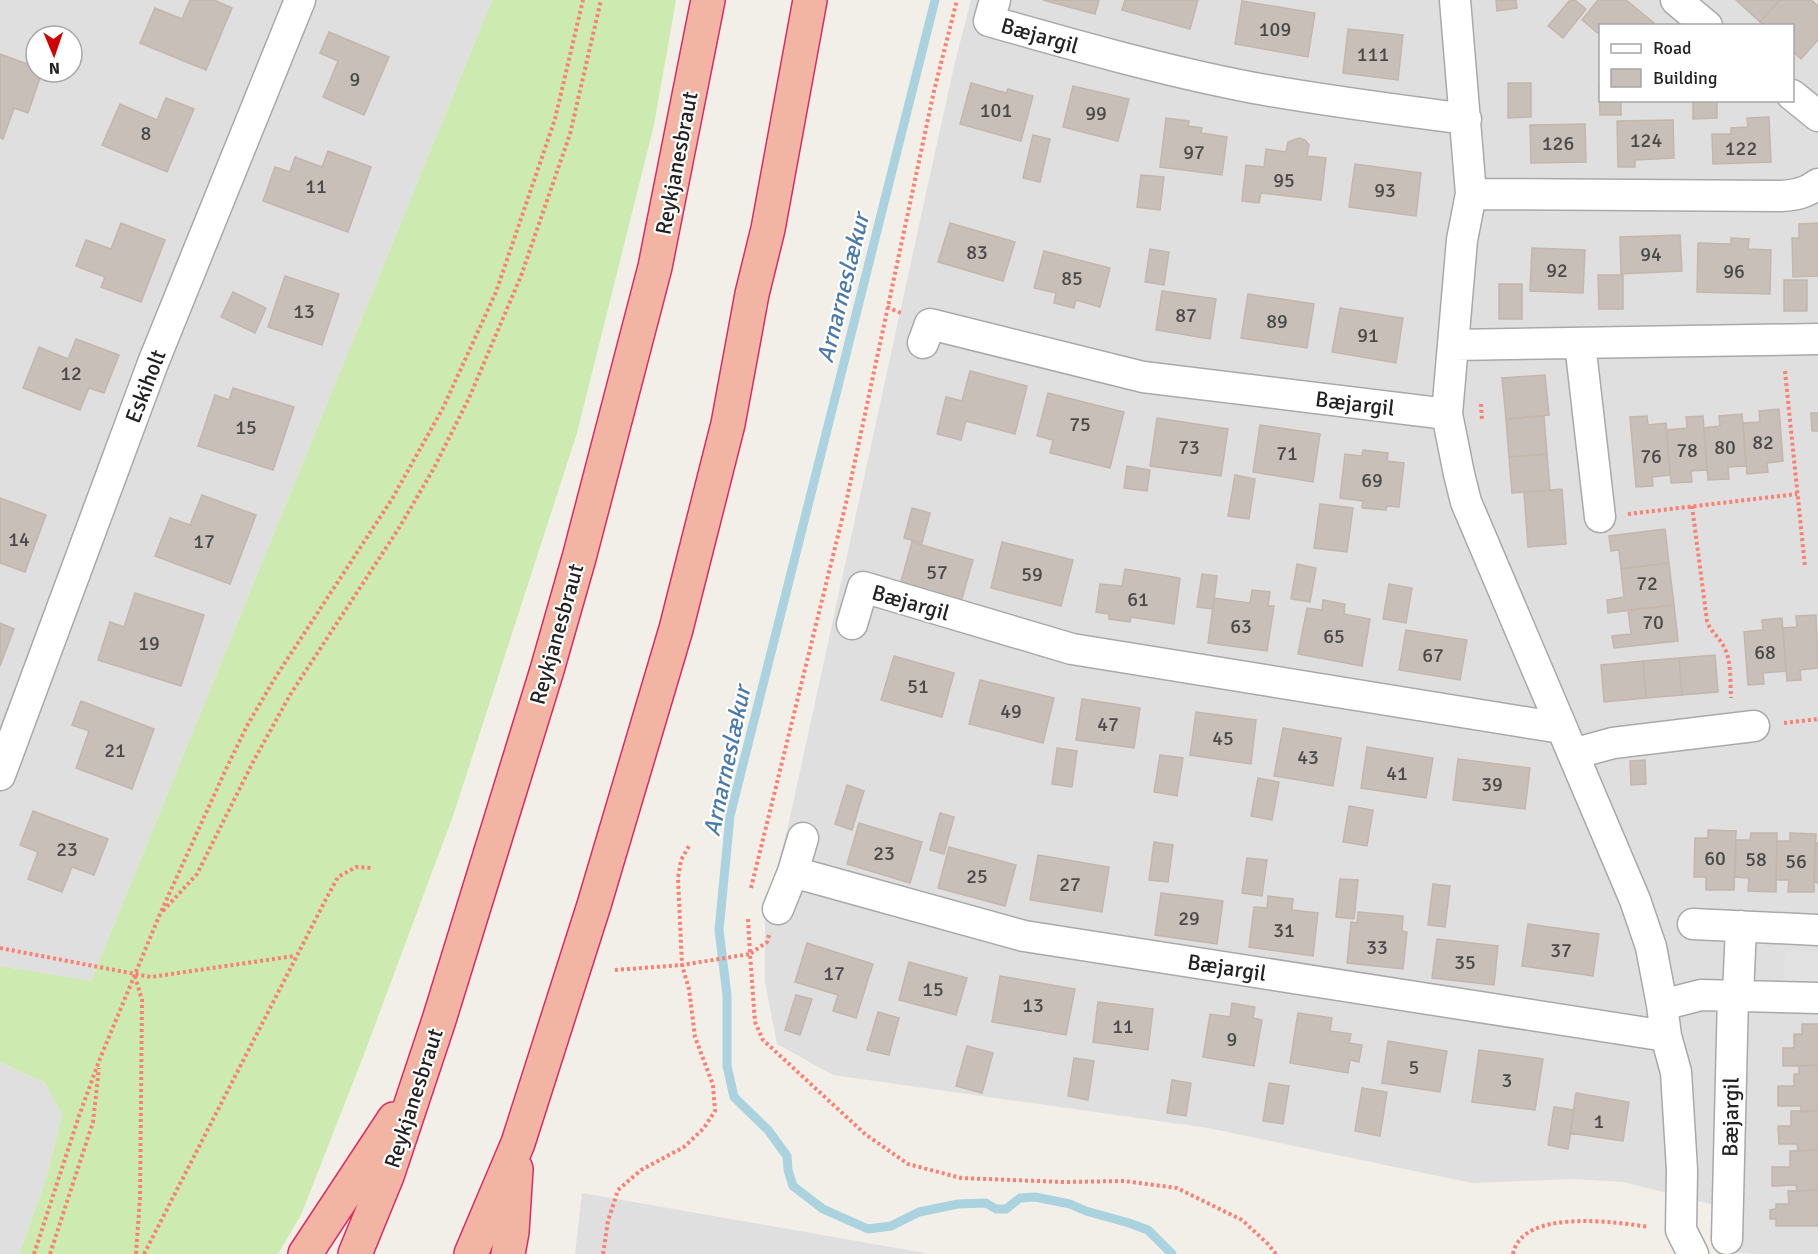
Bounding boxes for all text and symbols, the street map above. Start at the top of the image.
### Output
street label: Bæjargil [998,12,1082,59]
house number: 109 [1259,17,1291,42]
north arrow [24,24,84,84]
legend [1599,24,1794,102]
text: Road [1653,37,1692,59]
house number: 111 [1357,42,1389,67]
text: N [49,58,60,78]
house number: 9 [350,67,360,92]
text: Building [1653,67,1717,89]
street label: Reykjanesbraut [649,89,704,237]
house number: 101 [980,98,1012,123]
house number: 99 [1085,101,1107,126]
house number: 8 [141,121,151,146]
house number: 124 [1630,128,1662,153]
house number: 126 [1542,131,1574,156]
house number: 122 [1725,136,1757,161]
house number: 97 [1183,140,1205,165]
house number: 95 [1273,168,1295,193]
house number: 11 [305,174,327,199]
house number: 93 [1374,178,1396,203]
water label: Arnarneslækur [810,207,877,366]
house number: 83 [966,240,988,265]
house number: 94 [1640,242,1662,267]
house number: 92 [1546,258,1568,283]
house number: 96 [1723,259,1745,284]
house number: 85 [1061,266,1083,291]
house number: 13 [293,299,315,324]
house number: 87 [1175,303,1197,328]
house number: 89 [1266,309,1288,334]
house number: 91 [1357,323,1379,348]
street label: Eskiholt [119,346,172,427]
house number: 12 [60,361,82,386]
street label: Bæjargil [1314,385,1396,422]
house number: 75 [1069,412,1091,437]
house number: 15 [235,415,257,440]
house number: 82 [1752,430,1774,455]
house number: 73 [1178,435,1200,460]
house number: 80 [1714,435,1736,460]
house number: 78 [1676,438,1698,463]
house number: 71 [1276,441,1298,466]
house number: 76 [1640,444,1662,469]
house number: 69 [1361,468,1383,493]
house number: 14 [8,527,30,552]
house number: 17 [193,529,215,554]
street label: Reykjanesbraut [523,560,590,708]
house number: 57 [926,560,948,585]
house number: 59 [1021,562,1043,587]
house number: 72 [1636,571,1658,596]
street label: Bæjargil [869,579,953,626]
house number: 61 [1127,587,1149,612]
house number: 70 [1642,610,1664,635]
house number: 63 [1230,614,1252,639]
house number: 65 [1323,624,1345,649]
house number: 19 [138,631,160,656]
house number: 68 [1754,640,1776,665]
house number: 67 [1422,643,1444,668]
house number: 51 [907,674,929,699]
water label: Arnarneslækur [696,680,758,839]
house number: 49 [1000,699,1022,724]
house number: 47 [1097,712,1119,737]
house number: 45 [1212,726,1234,751]
house number: 21 [104,738,126,763]
house number: 43 [1297,745,1319,770]
house number: 41 [1386,761,1408,786]
house number: 39 [1481,772,1503,797]
house number: 23 [56,837,78,862]
house number: 23 [873,841,895,866]
house number: 60 [1704,846,1726,871]
house number: 58 [1745,847,1767,872]
house number: 56 [1785,849,1807,874]
house number: 25 [966,864,988,889]
house number: 27 [1059,872,1081,897]
house number: 29 [1178,906,1200,931]
house number: 31 [1273,918,1295,943]
house number: 33 [1366,935,1388,960]
house number: 37 [1550,938,1572,963]
street label: Bæjargil [1185,948,1268,987]
house number: 35 [1454,950,1476,975]
house number: 17 [823,961,845,986]
house number: 15 [922,977,944,1002]
house number: 13 [1022,993,1044,1018]
house number: 11 [1112,1014,1134,1039]
street label: Reykjanesbraut [378,1025,449,1171]
house number: 9 [1227,1027,1237,1052]
house number: 5 [1409,1055,1419,1080]
house number: 3 [1502,1068,1512,1093]
street label: Bæjargil [1716,1077,1745,1157]
house number: 1 [1594,1109,1604,1134]

